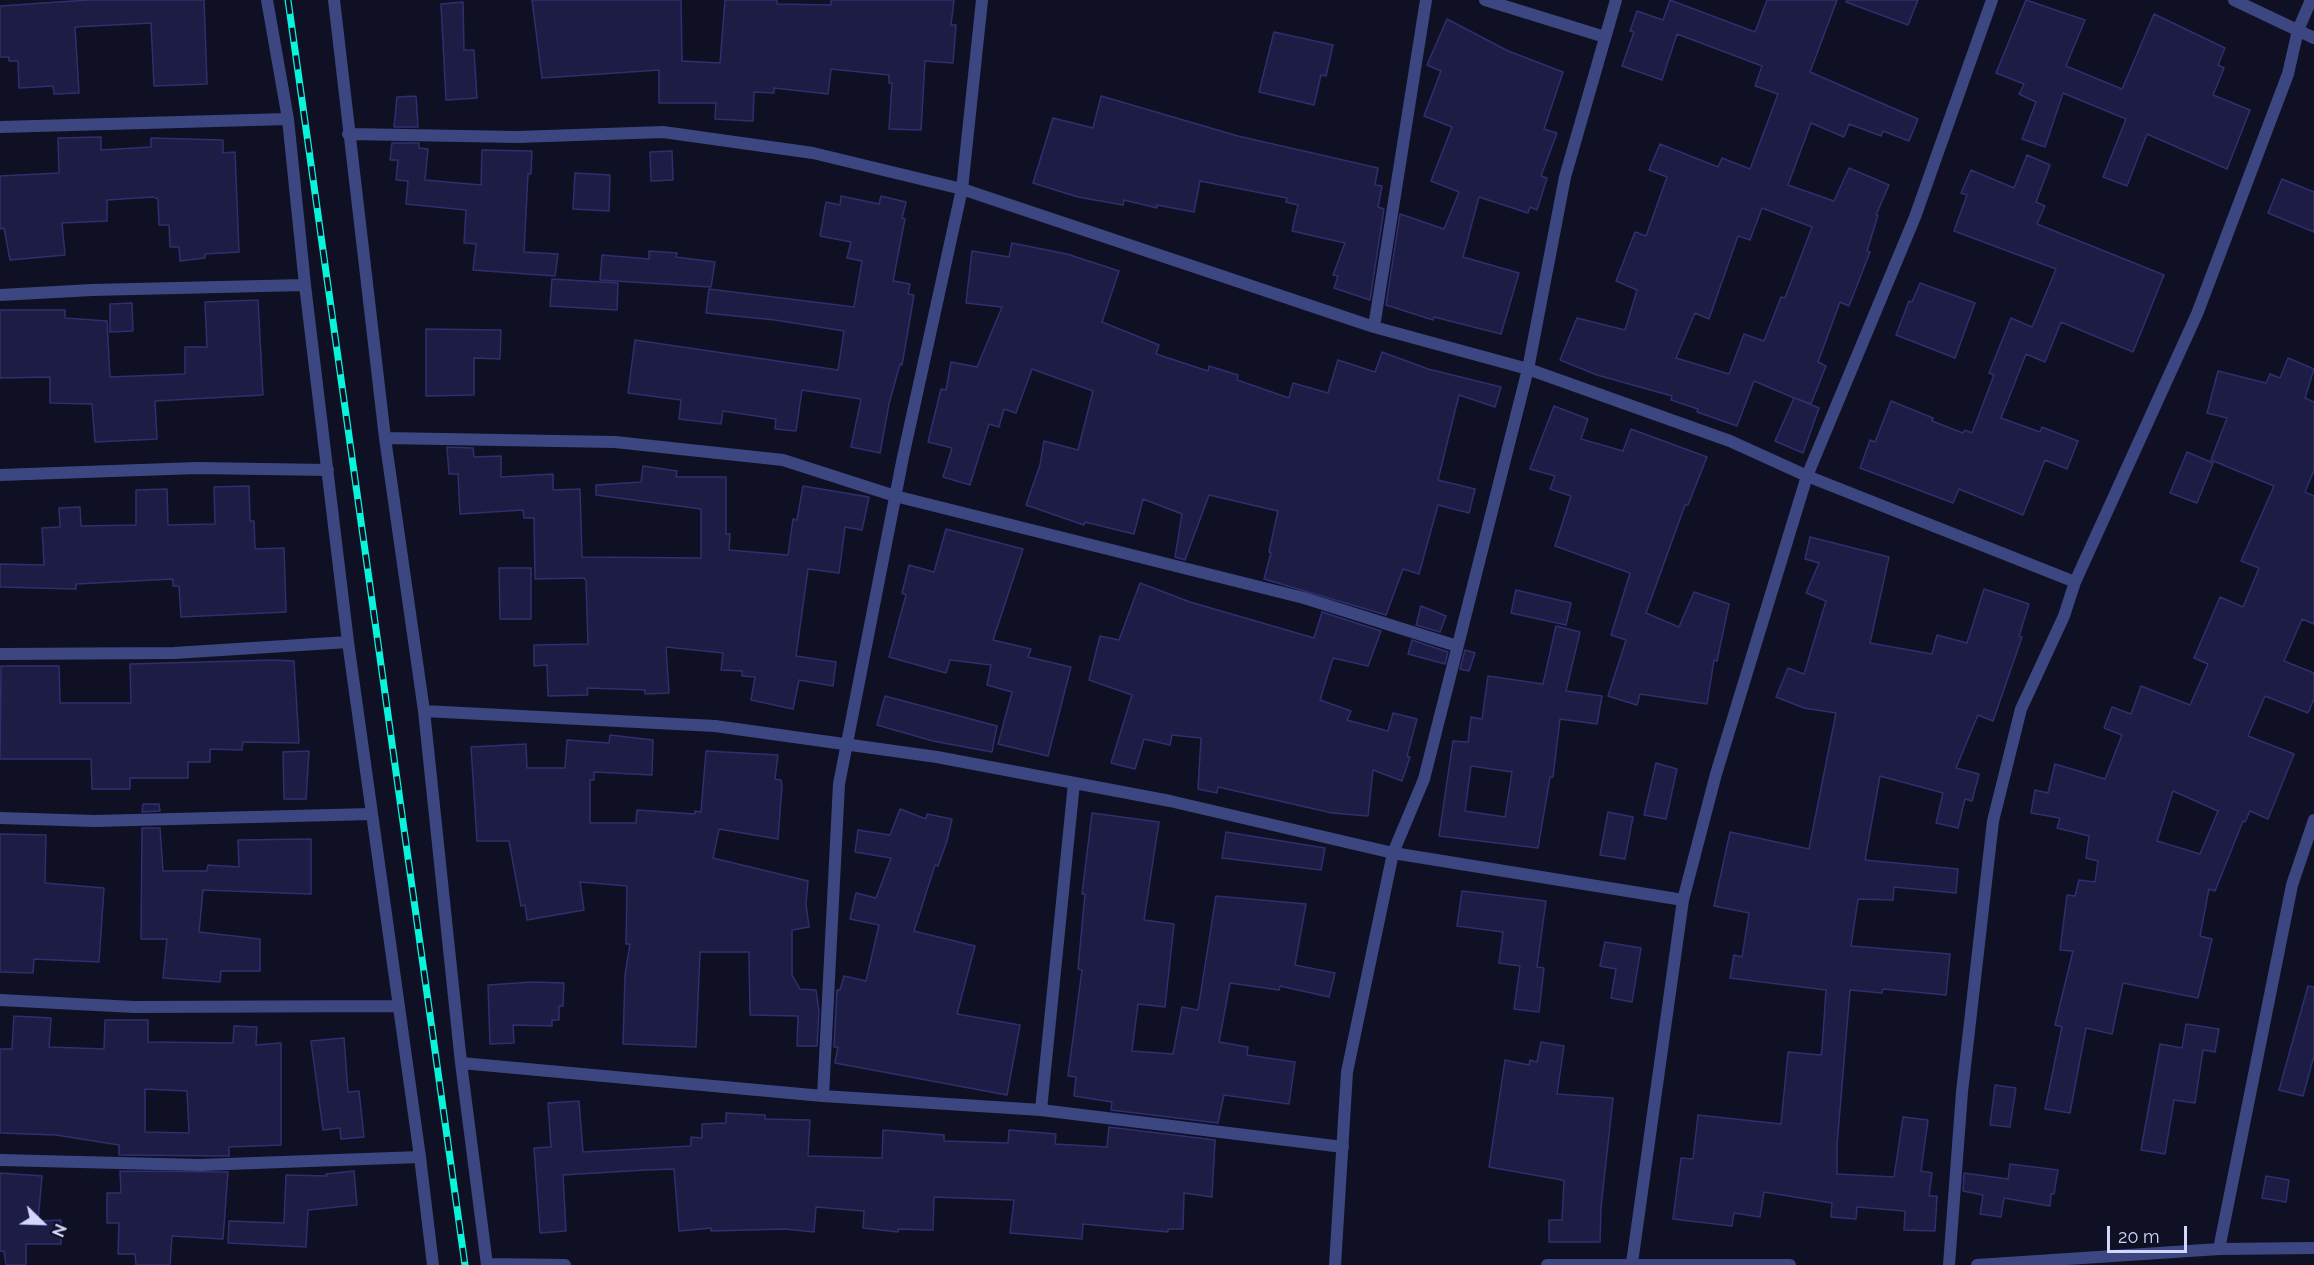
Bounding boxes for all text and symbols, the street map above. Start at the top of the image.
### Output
north arrow [12,1193,72,1253]
scale bar [2110,1214,2190,1252]
text: N [48,1221,70,1240]
text: 20 m [2118,1226,2160,1247]

